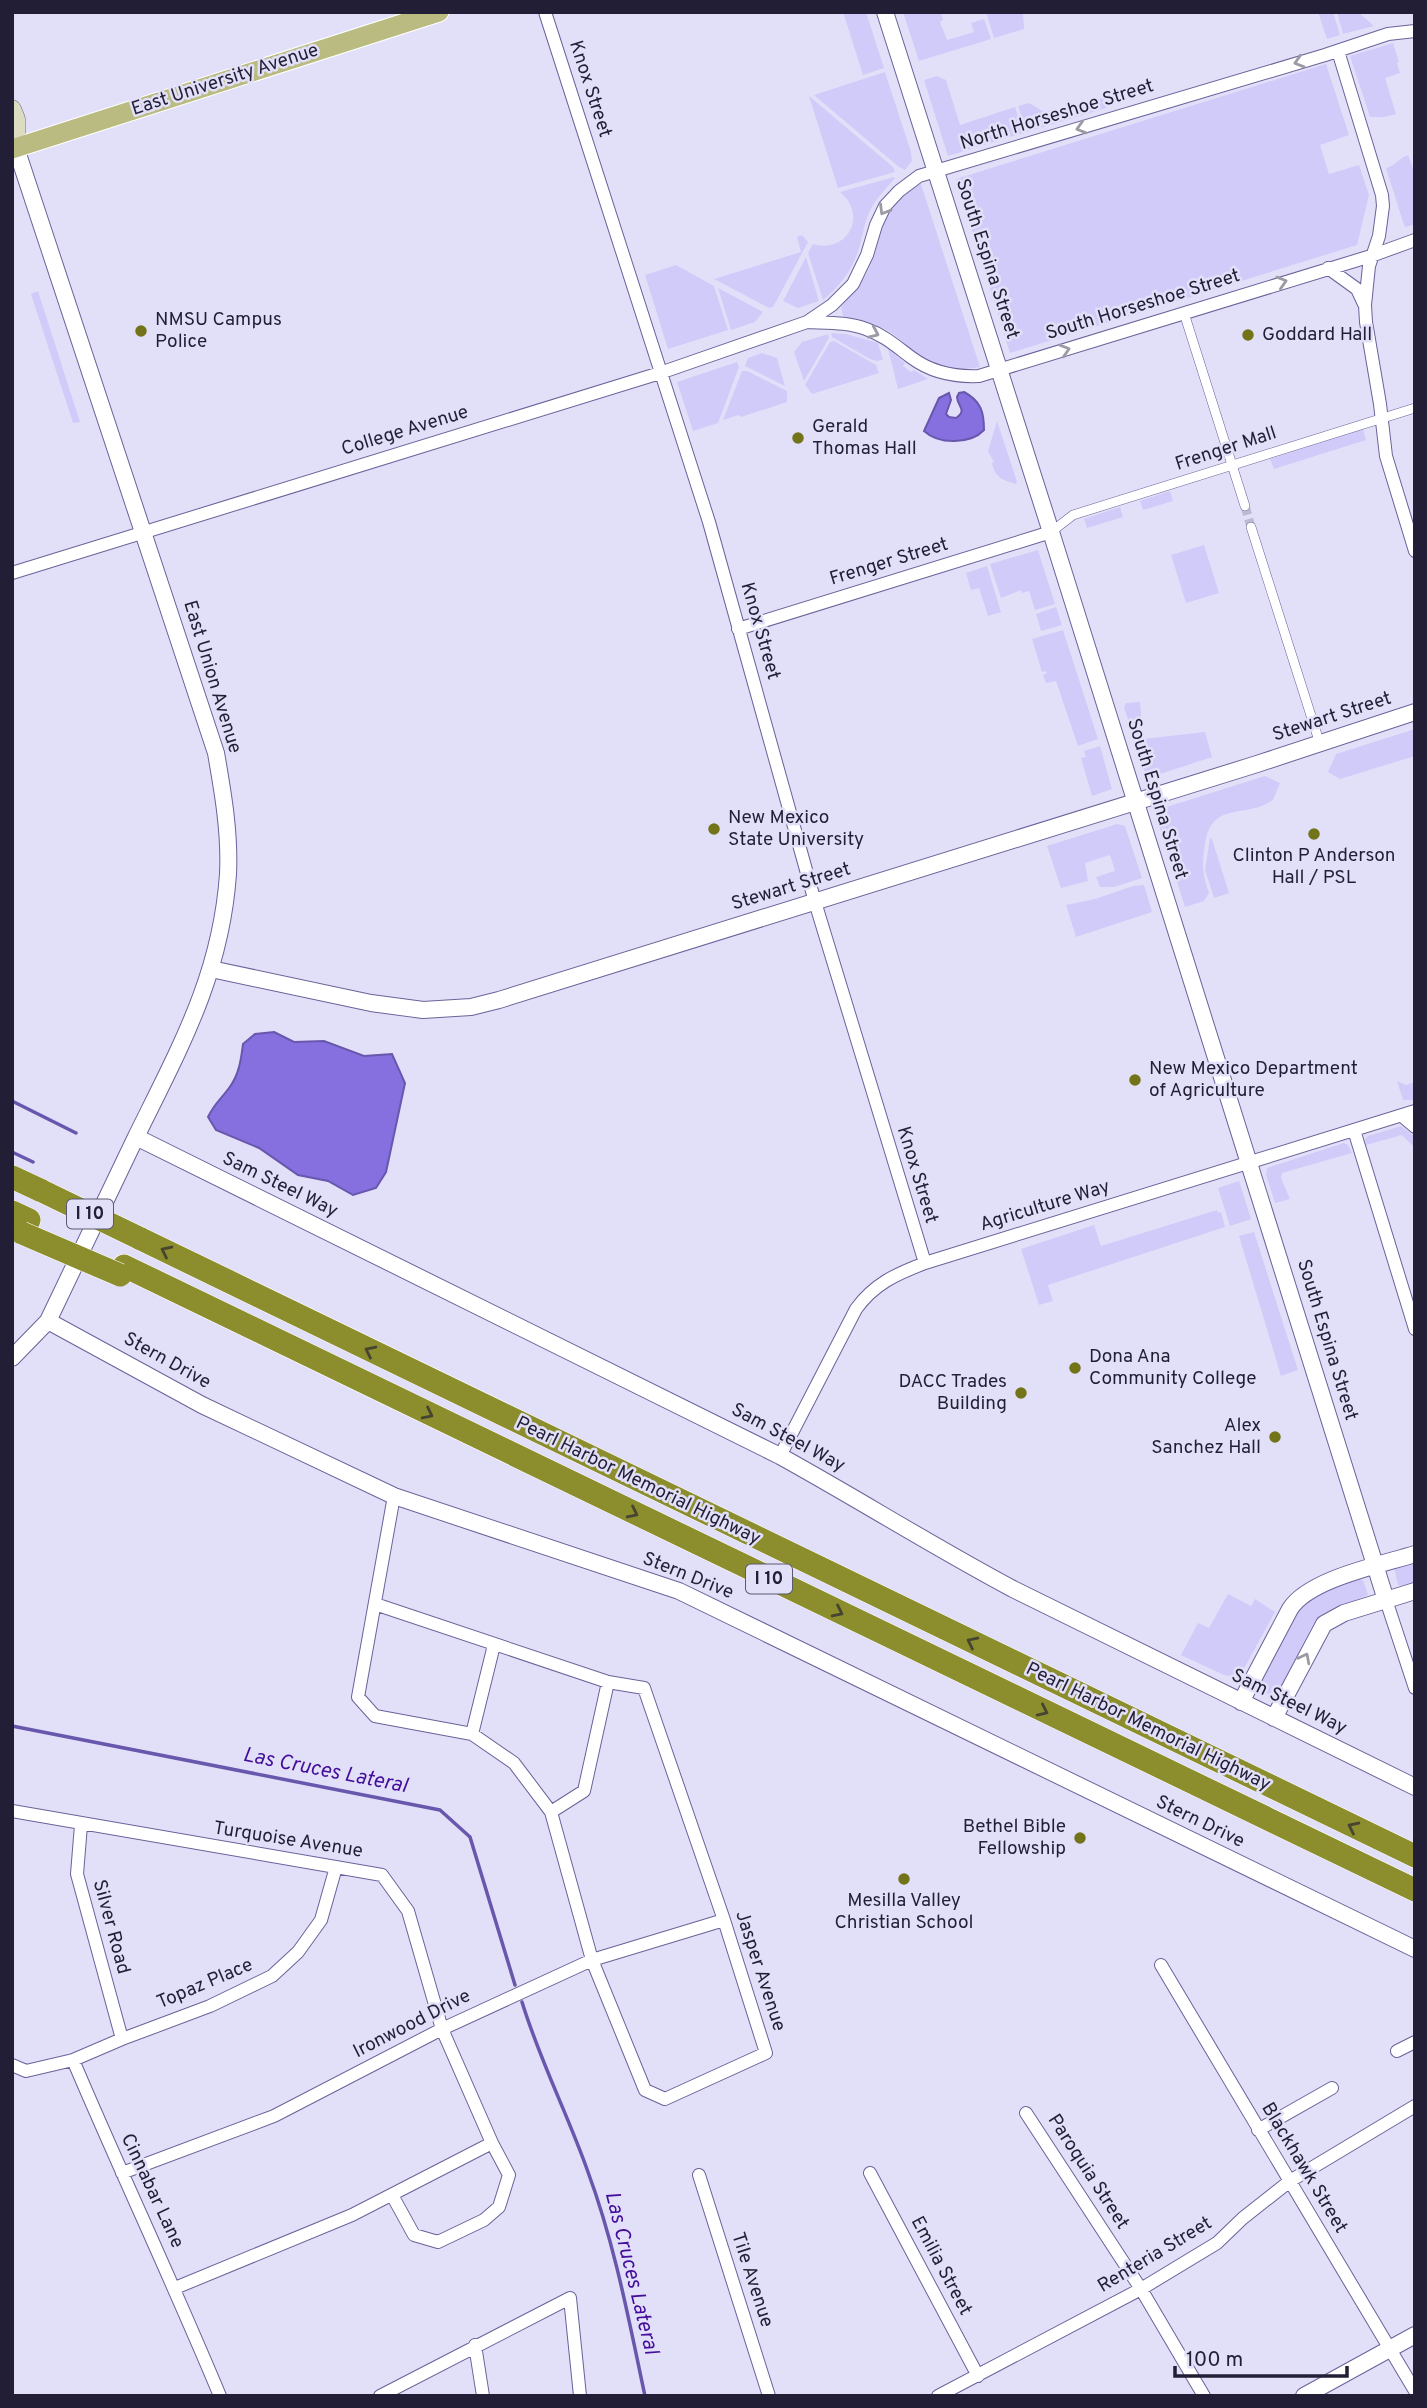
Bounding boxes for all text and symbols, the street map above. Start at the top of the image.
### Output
street label: East University Avenue [128,38,322,122]
street label: Knox Street [563,38,617,140]
one-way arrow [1294,54,1306,69]
street label: North Horseshoe Street [957,74,1157,156]
one-way arrow [1076,120,1088,135]
street label: South Espina Street [950,176,1024,342]
one-way arrow [879,203,892,216]
street label: South Horseshoe Street [1043,264,1243,346]
one-way arrow [1276,276,1288,291]
place label: NMSU Campus Police [155,308,282,354]
marker: NMSU Campus Police [133,323,149,339]
place label: Goddard Hall [1262,323,1372,347]
one-way arrow [867,325,879,339]
marker: Goddard Hall [1240,327,1256,343]
one-way arrow [1058,344,1071,358]
street label: College Avenue [339,400,471,462]
place label: Gerald Thomas Hall [812,415,917,461]
street label: Frenger Mall [1172,421,1280,477]
marker: Gerald Thomas Hall [790,430,806,446]
street label: Frenger Street [827,533,951,591]
street label: Knox Street [735,579,785,683]
street label: East Union Avenue [177,598,247,756]
street label: Stewart Street [1270,687,1394,747]
street label: South Espina Street [1121,715,1193,883]
place label: New Mexico State University [728,806,864,852]
marker: New Mexico State University [706,821,722,837]
marker: Clinton P Anderson Hall / PSL [1306,826,1322,842]
place label: Clinton P Anderson Hall / PSL [1233,844,1395,890]
street label: Stewart Street [728,857,854,917]
place label: New Mexico Department of Agriculture [1149,1057,1358,1103]
marker: New Mexico Department of Agriculture [1127,1072,1143,1088]
street label: Knox Street [891,1124,943,1226]
street label: Sam Steel Way [218,1147,342,1223]
street label: Agriculture Way [977,1175,1113,1237]
road number: I 10 [67,1199,113,1228]
one-way arrow [161,1246,173,1260]
street label: South Espina Street [1291,1256,1363,1424]
street label: Stern Drive [119,1327,215,1395]
one-way arrow [365,1345,377,1359]
place label: Dona Ana Community College [1089,1345,1256,1391]
marker: Dona Ana Community College [1067,1360,1083,1376]
place label: DACC Trades Building [898,1370,1007,1416]
marker: DACC Trades Building [1013,1385,1029,1401]
street label: Sam Steel Way [727,1398,849,1478]
one-way arrow [421,1406,433,1420]
street label: Pearl Harbor Memorial Highway [512,1411,764,1551]
place label: Alex Sanchez Hall [1151,1414,1261,1460]
marker: Alex Sanchez Hall [1267,1429,1283,1445]
one-way arrow [626,1504,638,1518]
street label: Stern Drive [639,1547,737,1605]
road number: I 10 [746,1564,792,1594]
one-way arrow [831,1604,843,1618]
one-way arrow [967,1636,979,1650]
one-way arrow [1297,1653,1311,1665]
street label: Pearl Harbor Memorial Highway [1022,1657,1274,1797]
street label: Sam Steel Way [1227,1664,1351,1740]
one-way arrow [1036,1702,1048,1716]
water label: Las Cruces Lateral [240,1742,411,1801]
street label: Stern Drive [1152,1790,1248,1854]
place label: Bethel Bible Fellowship [963,1815,1066,1861]
street label: Turquoise Avenue [212,1816,364,1864]
one-way arrow [1348,1821,1360,1835]
marker: Bethel Bible Fellowship [1072,1830,1088,1846]
marker: Mesilla Valley Christian School [896,1871,912,1887]
street label: Silver Road [87,1877,135,1977]
place label: Mesilla Valley Christian School [834,1889,974,1935]
street label: Jasper Avenue [729,1908,791,2034]
street label: Topaz Place [153,1953,257,2015]
street label: Ironwood Drive [349,1984,475,2064]
street label: Blackhawk Street [1256,2098,1352,2238]
street label: Paroquia Street [1042,2110,1134,2234]
street label: Cinnabar Lane [115,2130,189,2252]
water label: Las Cruces Lateral [598,2189,665,2359]
street label: Renteria Street [1093,2211,1217,2299]
street label: Emilia Street [905,2212,977,2320]
street label: Tile Avenue [725,2230,779,2330]
scale bar [1175,2334,1346,2378]
text: 100 m [1186,2347,1243,2374]

